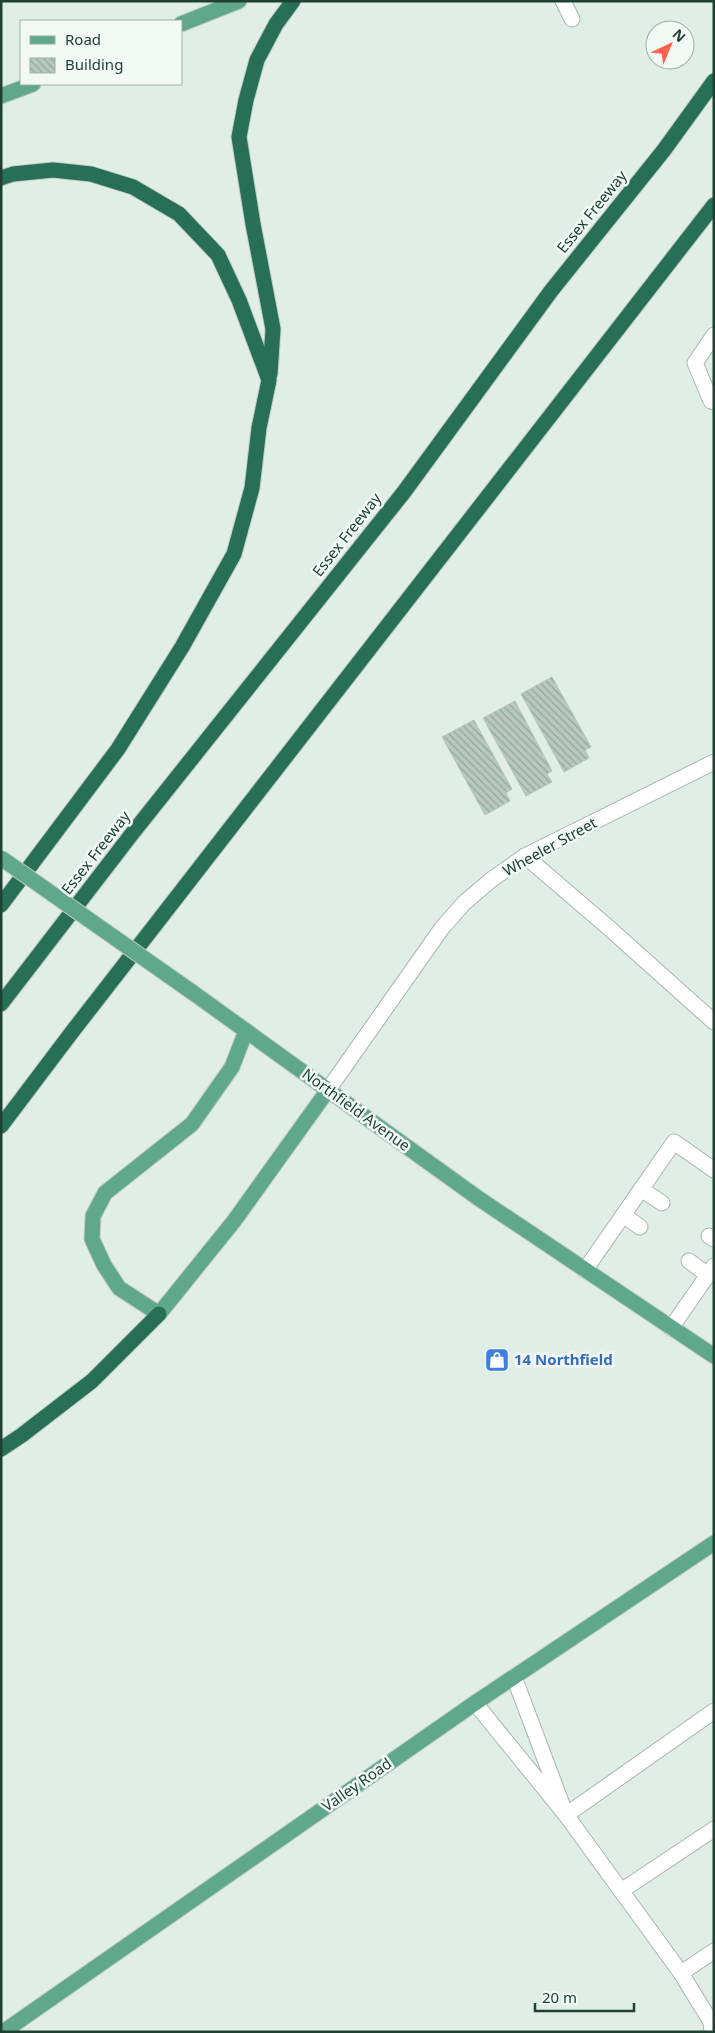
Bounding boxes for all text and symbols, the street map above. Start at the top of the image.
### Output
legend [20,20,182,85]
north arrow [645,20,695,70]
text: N [669,24,690,46]
text: Road [65,29,101,49]
text: Building [65,54,123,74]
street label: Essex Freeway [552,166,631,257]
street label: Essex Freeway [307,488,385,580]
street label: Essex Freeway [56,806,134,898]
street label: Wheeler Street [499,812,601,880]
street label: Northfield Avenue [299,1063,414,1155]
shop icon: 14 Northfield [484,1347,510,1373]
place label: 14 Northfield [514,1349,613,1369]
street label: Valley Road [318,1753,395,1815]
scale bar [535,1980,634,2012]
text: 20 m [542,1987,577,2007]

